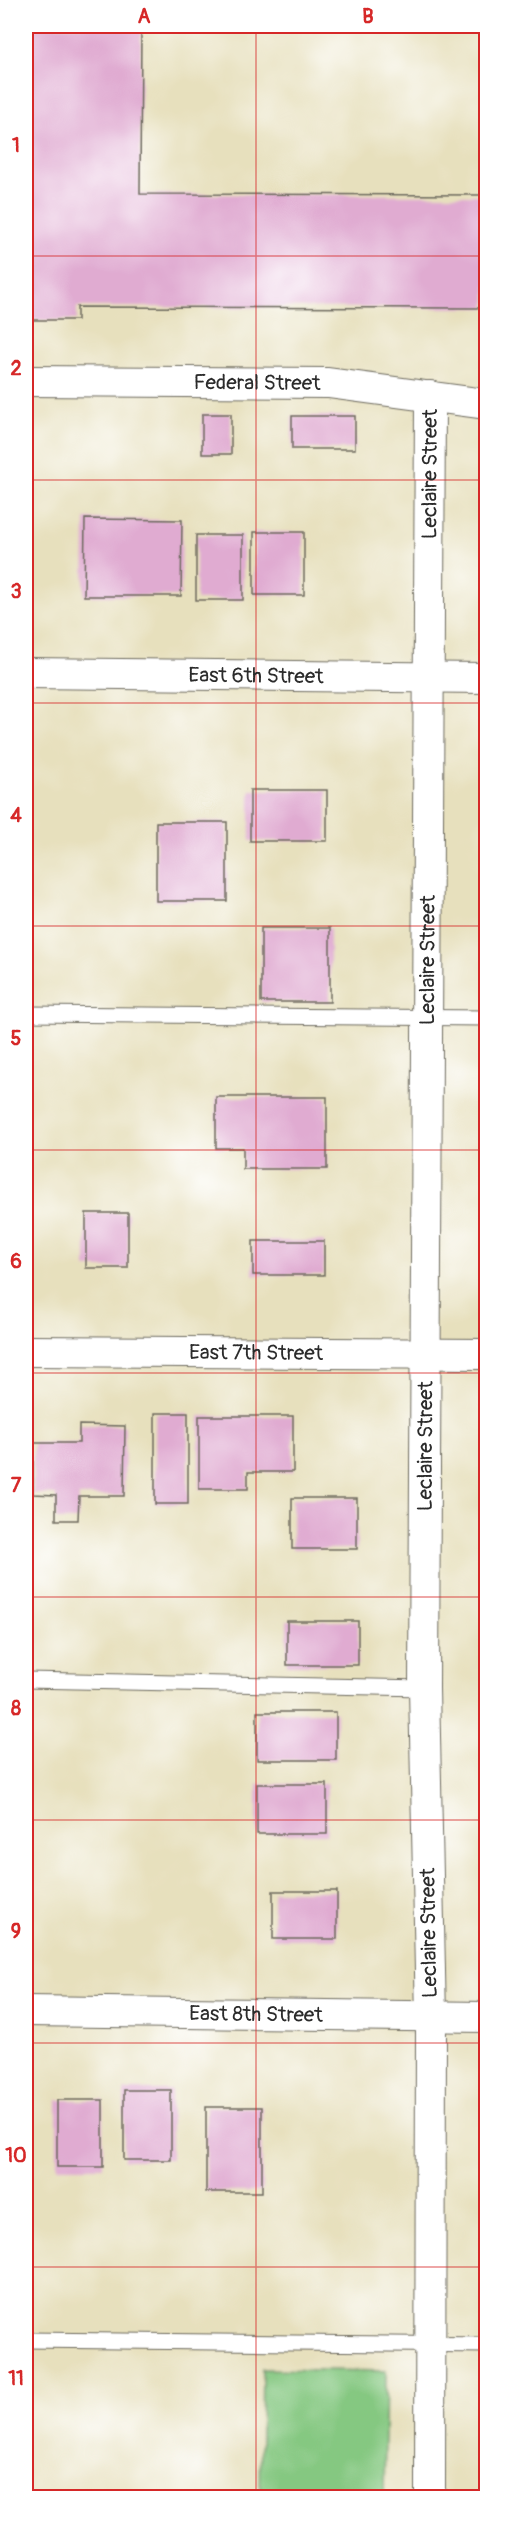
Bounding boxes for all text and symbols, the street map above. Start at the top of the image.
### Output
text: A [138,4,151,29]
text: B [362,4,374,29]
text: 1 [12,133,20,158]
text: 2 [10,356,22,381]
street label: Federal Street [193,369,321,396]
street label: Leclaire Street [416,408,443,539]
text: 3 [10,579,22,604]
street label: East 6th Street [188,661,324,690]
text: 4 [10,803,22,828]
street label: Leclaire Street [414,894,441,1025]
text: 5 [11,1026,22,1051]
text: 6 [10,1249,22,1274]
street label: East 7th Street [189,1339,324,1366]
street label: Leclaire Street [411,1380,439,1511]
text: 7 [11,1473,22,1498]
text: 8 [11,1696,21,1721]
street label: Leclaire Street [414,1867,444,1998]
text: 9 [11,1919,21,1944]
street label: East 8th Street [189,2000,323,2028]
text: 10 [5,2143,27,2168]
text: 11 [8,2366,24,2391]

